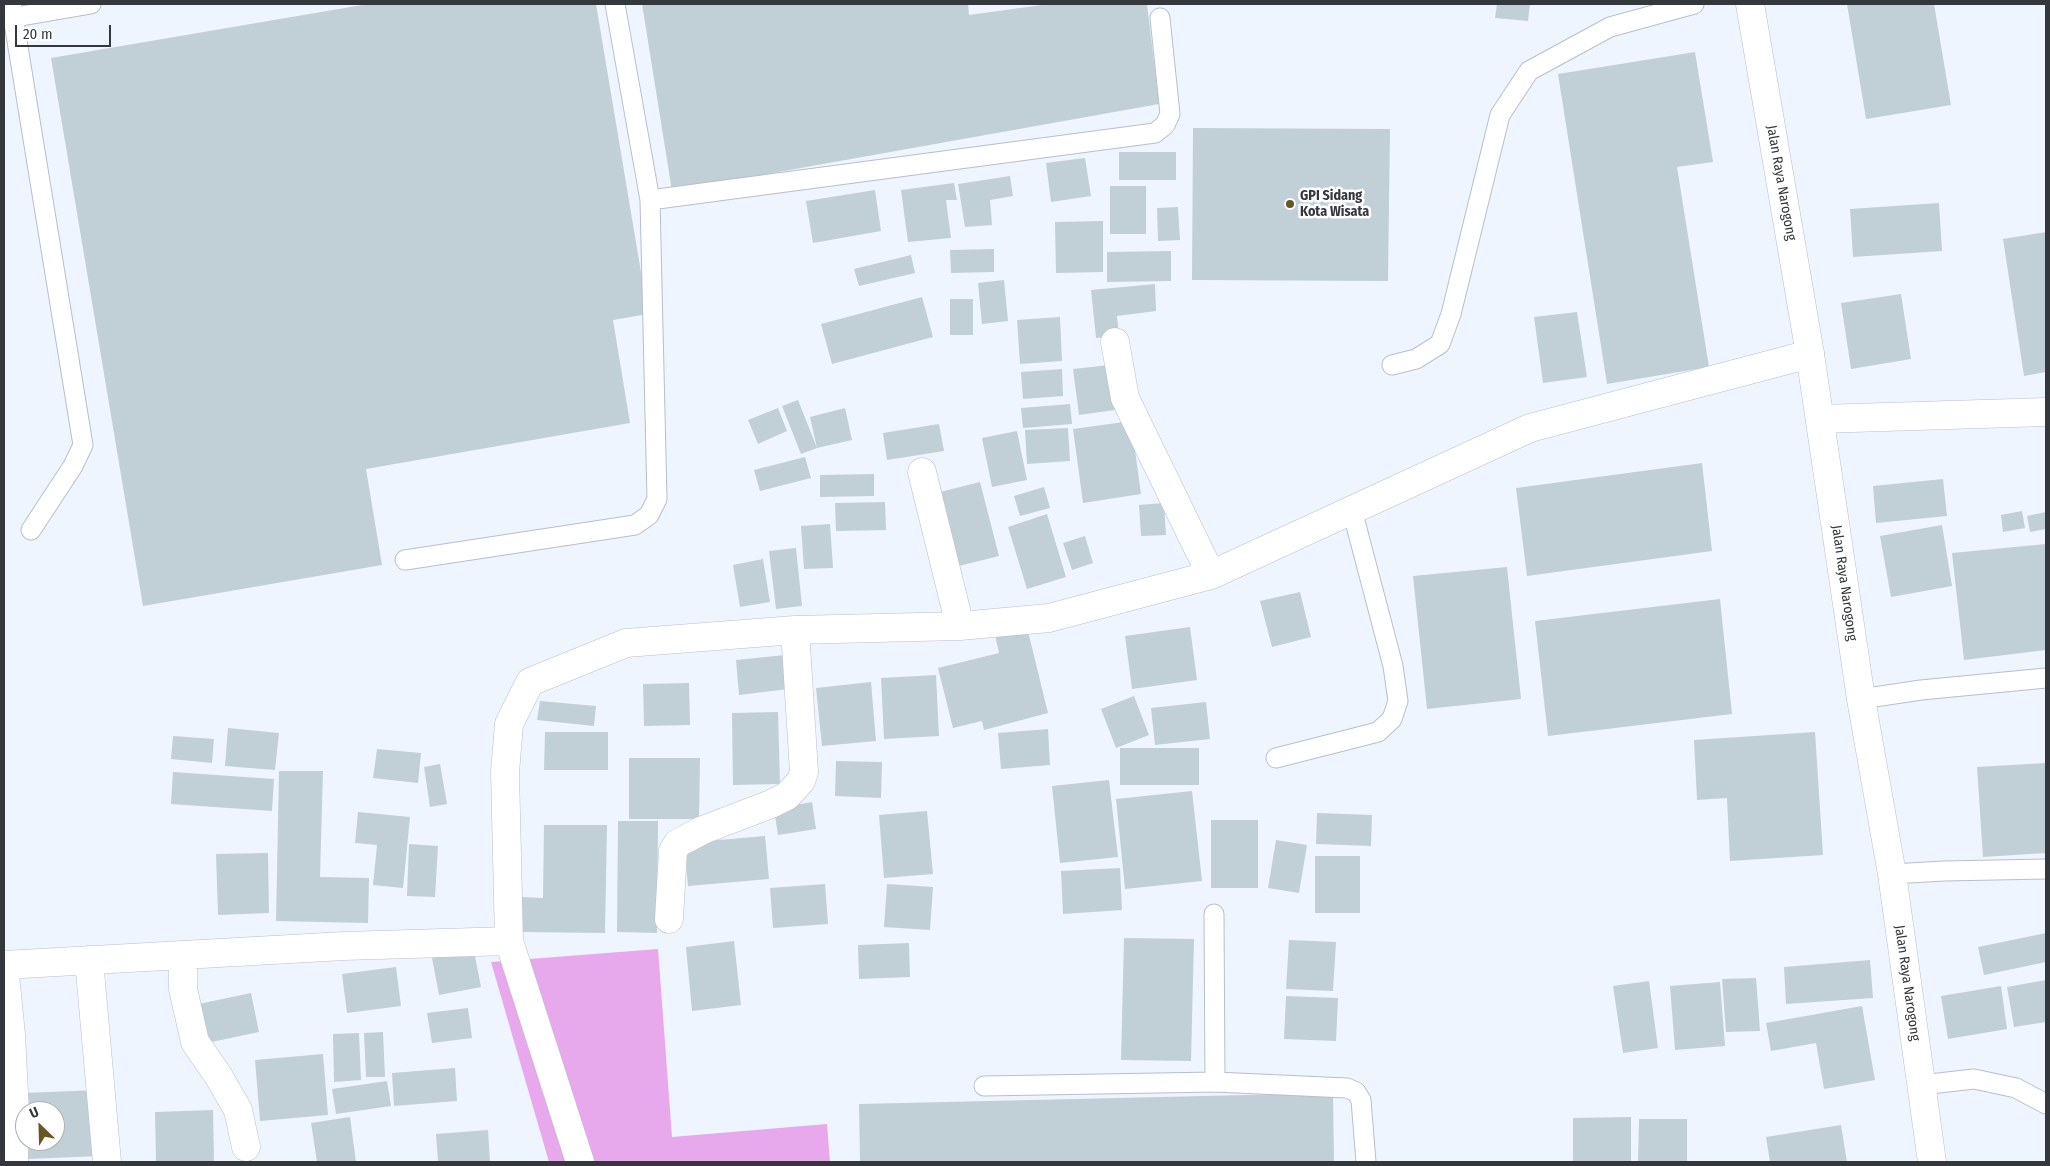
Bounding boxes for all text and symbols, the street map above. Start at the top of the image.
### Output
scale bar [18,15,114,47]
text: 20 m [23,25,53,43]
street label: Jalan Raya Narogong [1763,124,1799,242]
place label: GPI Sidang Kota Wisata [1300,188,1369,220]
marker: GPI Sidang Kota Wisata [1284,198,1296,210]
street label: Jalan Raya Narogong [1828,524,1860,642]
street label: Jalan Raya Narogong [1891,924,1923,1042]
north arrow [15,1101,65,1151]
text: U [27,1103,41,1122]

